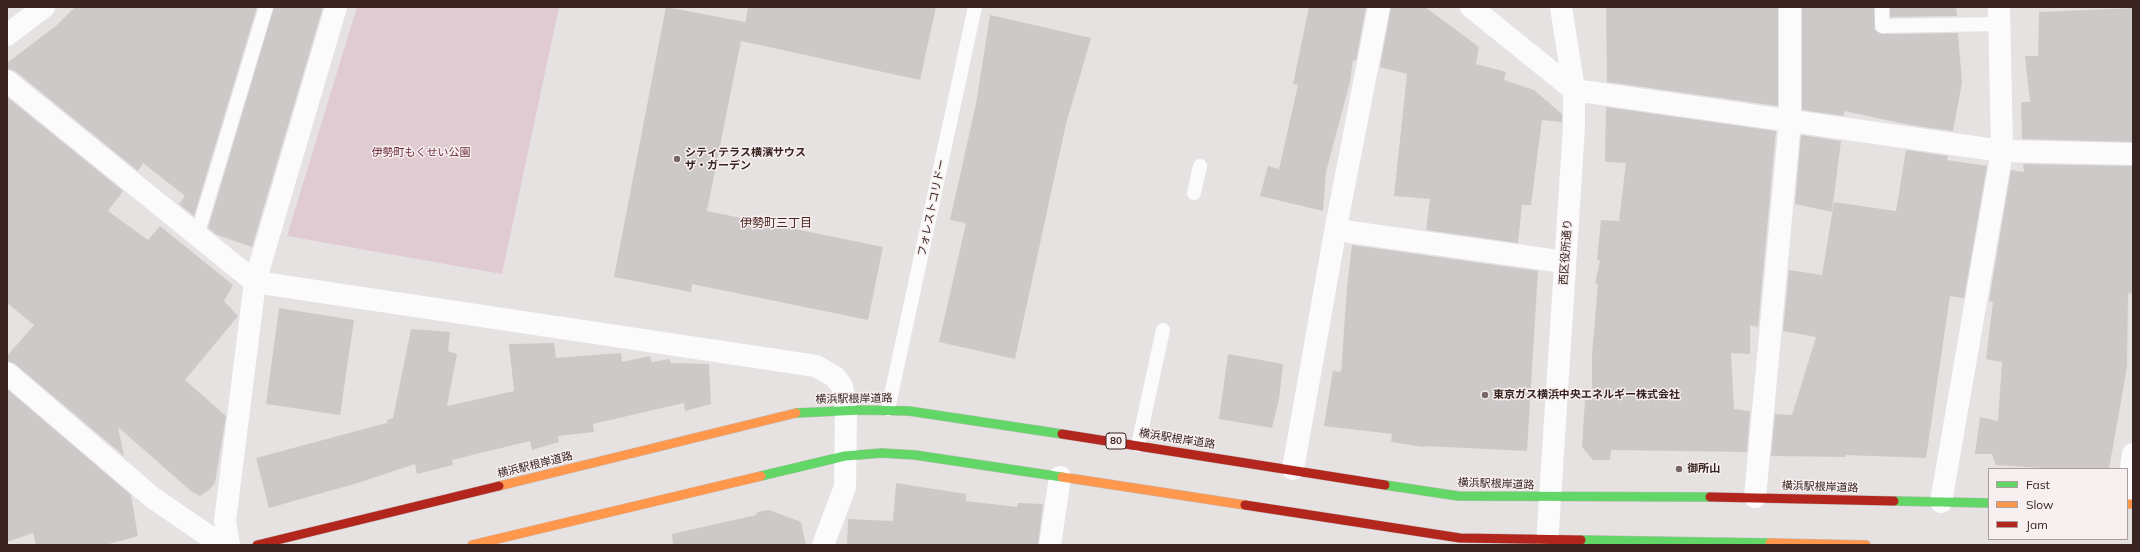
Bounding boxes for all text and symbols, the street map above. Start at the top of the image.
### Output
park label: 伊勢町もくせい公園 [372,146,470,160]
place label: シティテラス横濱サウス ザ・ガーデン [685,146,806,172]
marker: シティテラス横濱サウス ザ・ガーデン [672,154,682,164]
street label: フォレストコリドー [915,158,949,258]
district label: 伊勢町三丁目 [740,216,812,230]
street label: 西区役所通り [1557,219,1575,285]
place label: 東京ガス横浜中央エネルギー株式会社 [1493,388,1680,402]
marker: 東京ガス横浜中央エネルギー株式会社 [1480,390,1490,400]
street label: 横浜駅根岸道路 [815,392,893,406]
street label: 横浜駅根岸道路 [1138,426,1216,452]
road number: 80 [1106,433,1126,449]
street label: 横浜駅根岸道路 [496,449,574,481]
place label: 御所山 [1687,462,1720,476]
marker: 御所山 [1674,464,1684,474]
legend [1988,468,2128,540]
street label: 横浜駅根岸道路 [1457,476,1535,492]
text: Fast [2026,477,2050,492]
street label: 横浜駅根岸道路 [1781,479,1859,495]
text: Slow [2026,497,2054,512]
text: Jam [2026,517,2048,532]

